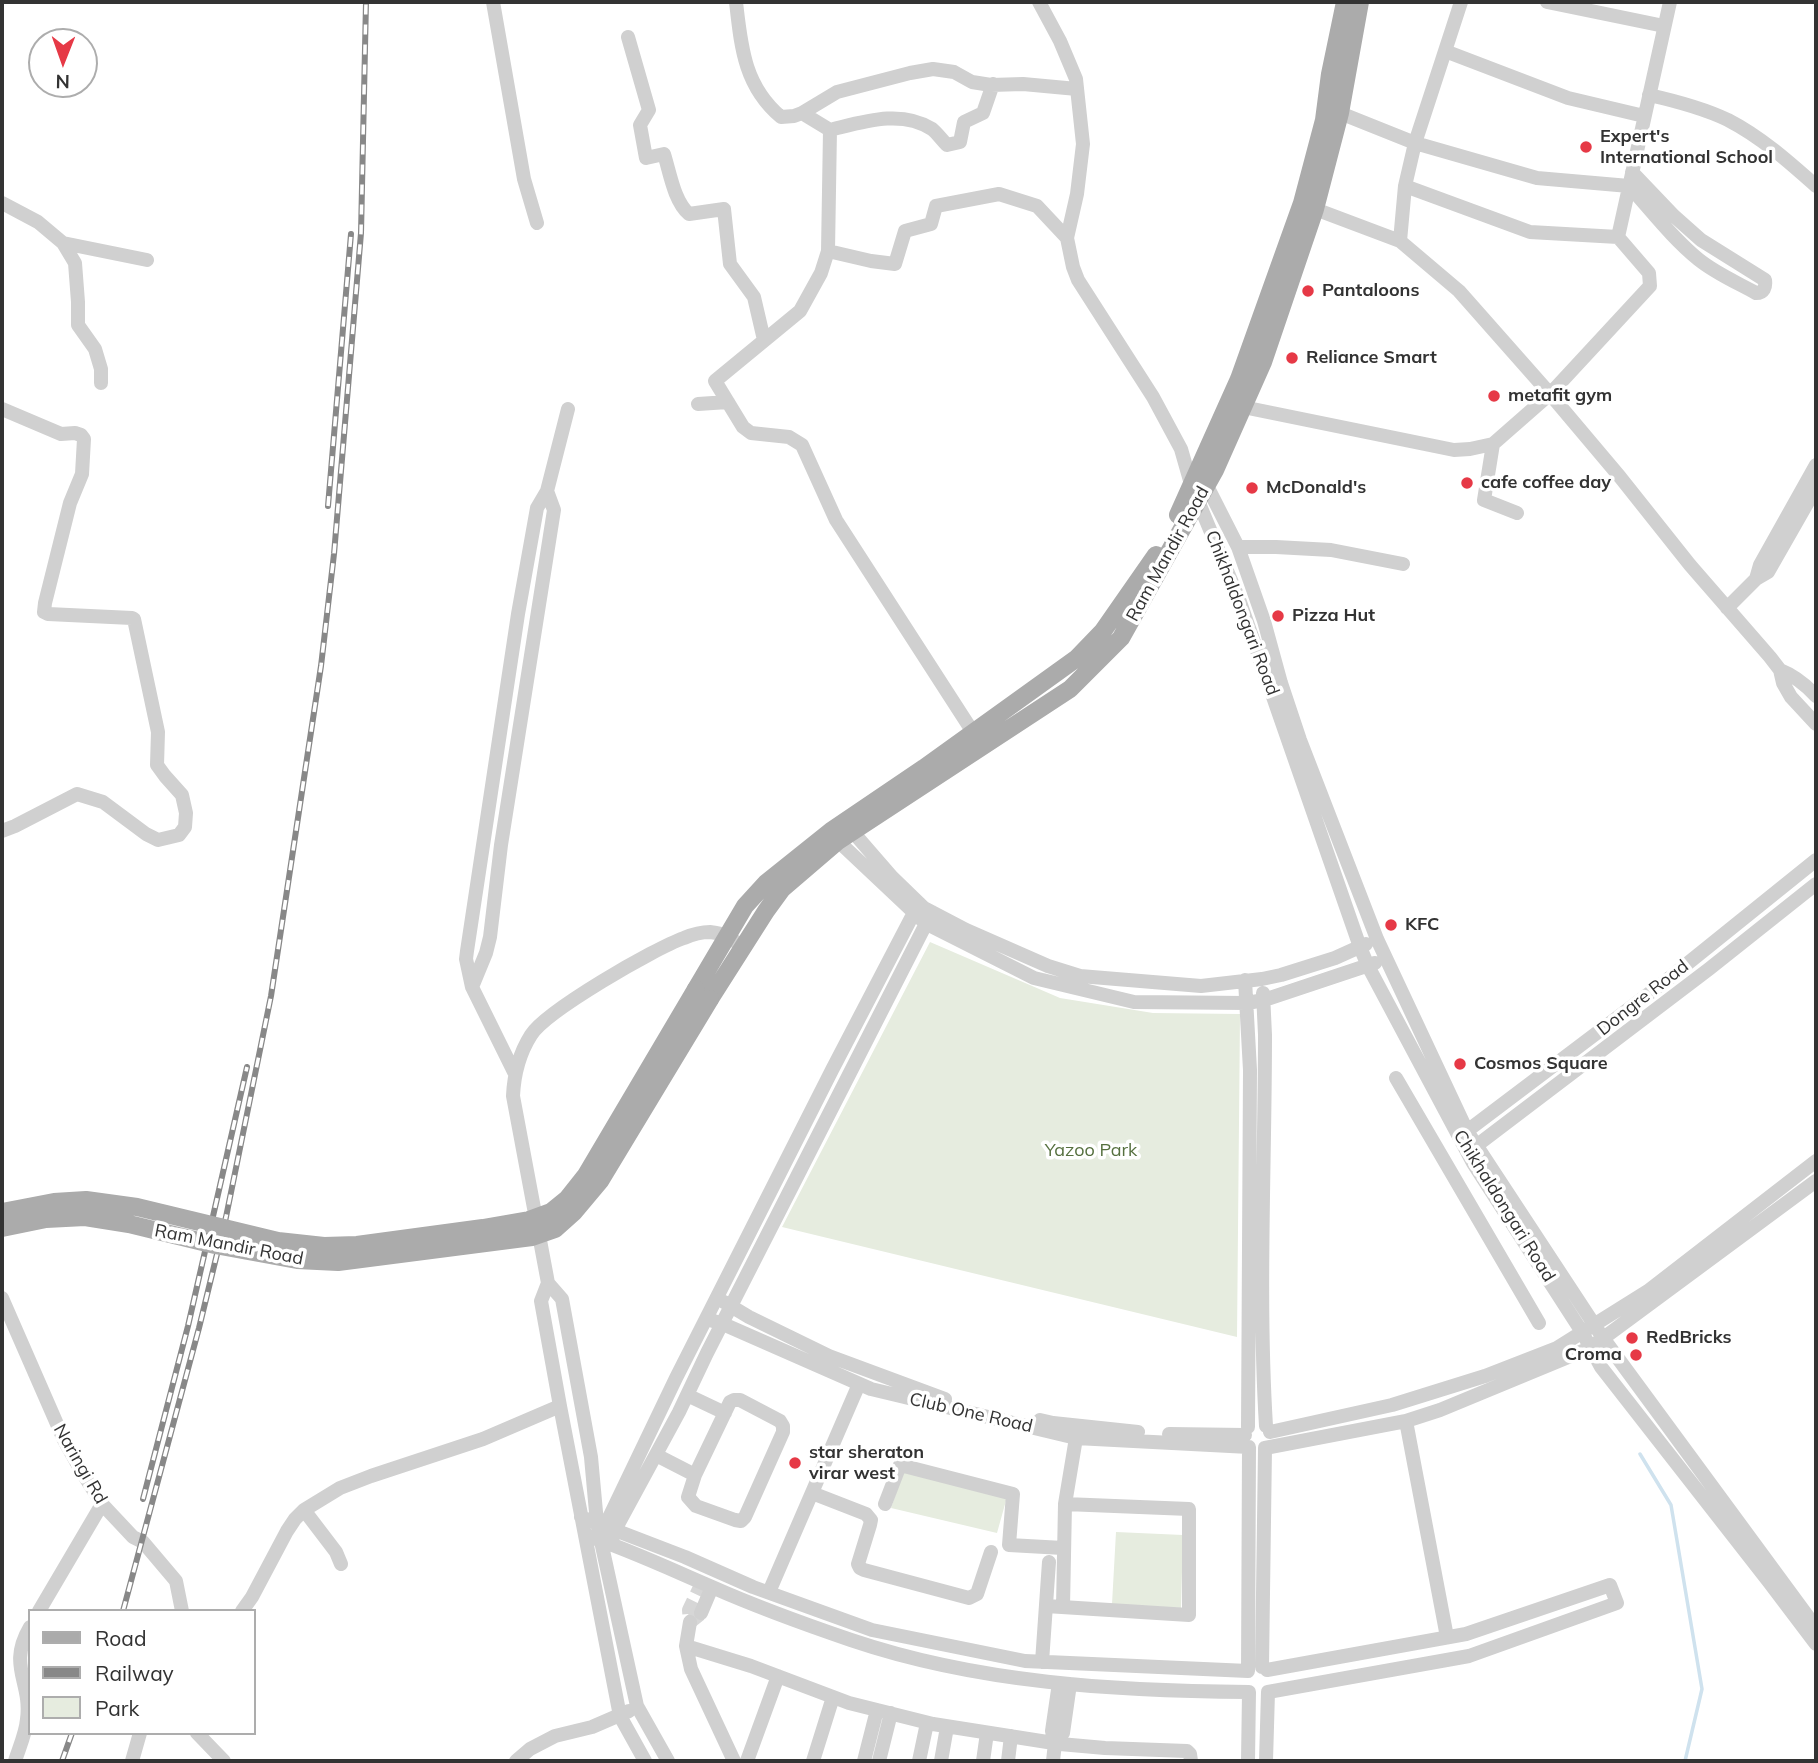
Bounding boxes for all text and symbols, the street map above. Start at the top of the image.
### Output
north arrow [28,28,98,98]
text: N [55,70,70,94]
place label: Expert's International School [1600,126,1773,168]
marker: Expert's International School [1578,139,1594,155]
place label: Pantaloons [1322,280,1419,302]
marker: Pantaloons [1300,283,1316,299]
place label: Reliance Smart [1306,347,1437,369]
marker: Reliance Smart [1284,350,1300,366]
place label: metafit gym [1508,385,1612,407]
marker: metafit gym [1486,388,1502,404]
place label: cafe coffee day [1481,472,1611,494]
marker: cafe coffee day [1459,475,1475,491]
place label: McDonald's [1266,477,1366,499]
marker: McDonald's [1244,480,1260,496]
street label: Ram Mandir Road [1122,483,1214,625]
street label: Chikhaldongari Road [1201,527,1283,699]
place label: Pizza Hut [1292,605,1375,627]
marker: Pizza Hut [1270,608,1286,624]
place label: KFC [1405,914,1439,936]
marker: KFC [1383,917,1399,933]
street label: Dongre Road [1593,956,1693,1040]
place label: Cosmos Square [1474,1053,1608,1075]
marker: Cosmos Square [1452,1056,1468,1072]
street label: Chikhaldongari Road [1448,1126,1560,1286]
park label: Yazoo Park [1045,1140,1137,1162]
street label: Ram Mandir Road [153,1220,305,1270]
place label: RedBricks [1646,1327,1731,1349]
marker: RedBricks [1624,1330,1640,1346]
place label: Croma [1565,1344,1622,1366]
marker: Croma [1628,1347,1644,1363]
street label: Club One Road [907,1388,1035,1438]
street label: Naringi Rd [49,1420,111,1508]
place label: star sheraton virar west [809,1442,924,1484]
marker: star sheraton virar west [787,1455,803,1471]
legend [28,1609,256,1735]
text: Road [95,1625,146,1651]
text: Railway [95,1660,174,1686]
text: Park [95,1695,139,1721]

